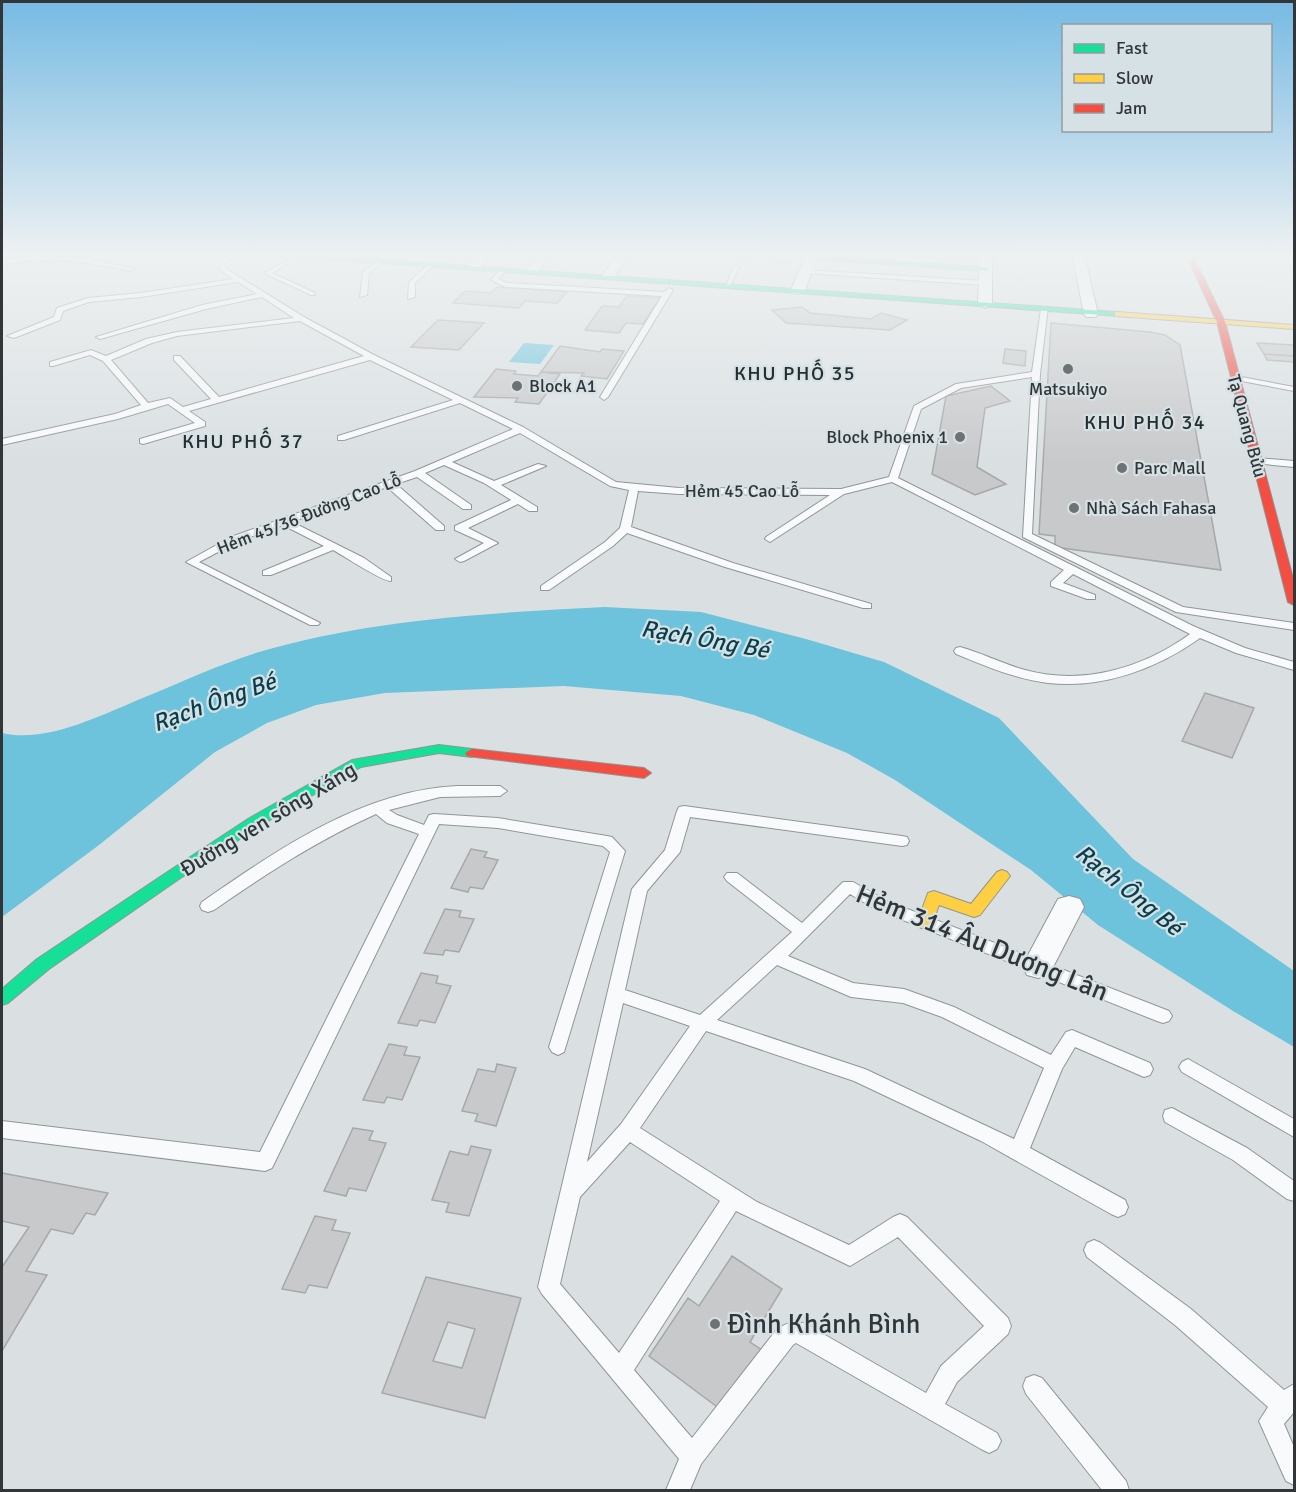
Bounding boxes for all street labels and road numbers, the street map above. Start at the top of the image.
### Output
street label: Tạ Quang Bửu [1223,372,1271,480]
street label: Hẻm 45/36 Đường Cao Lỗ [214,469,404,559]
street label: Hẻm 45 Cao Lỗ [685,480,799,502]
street label: Đường ven sông Xáng [175,756,361,882]
street label: Hẻm 314 Âu Dương Lân [851,877,1113,1009]

